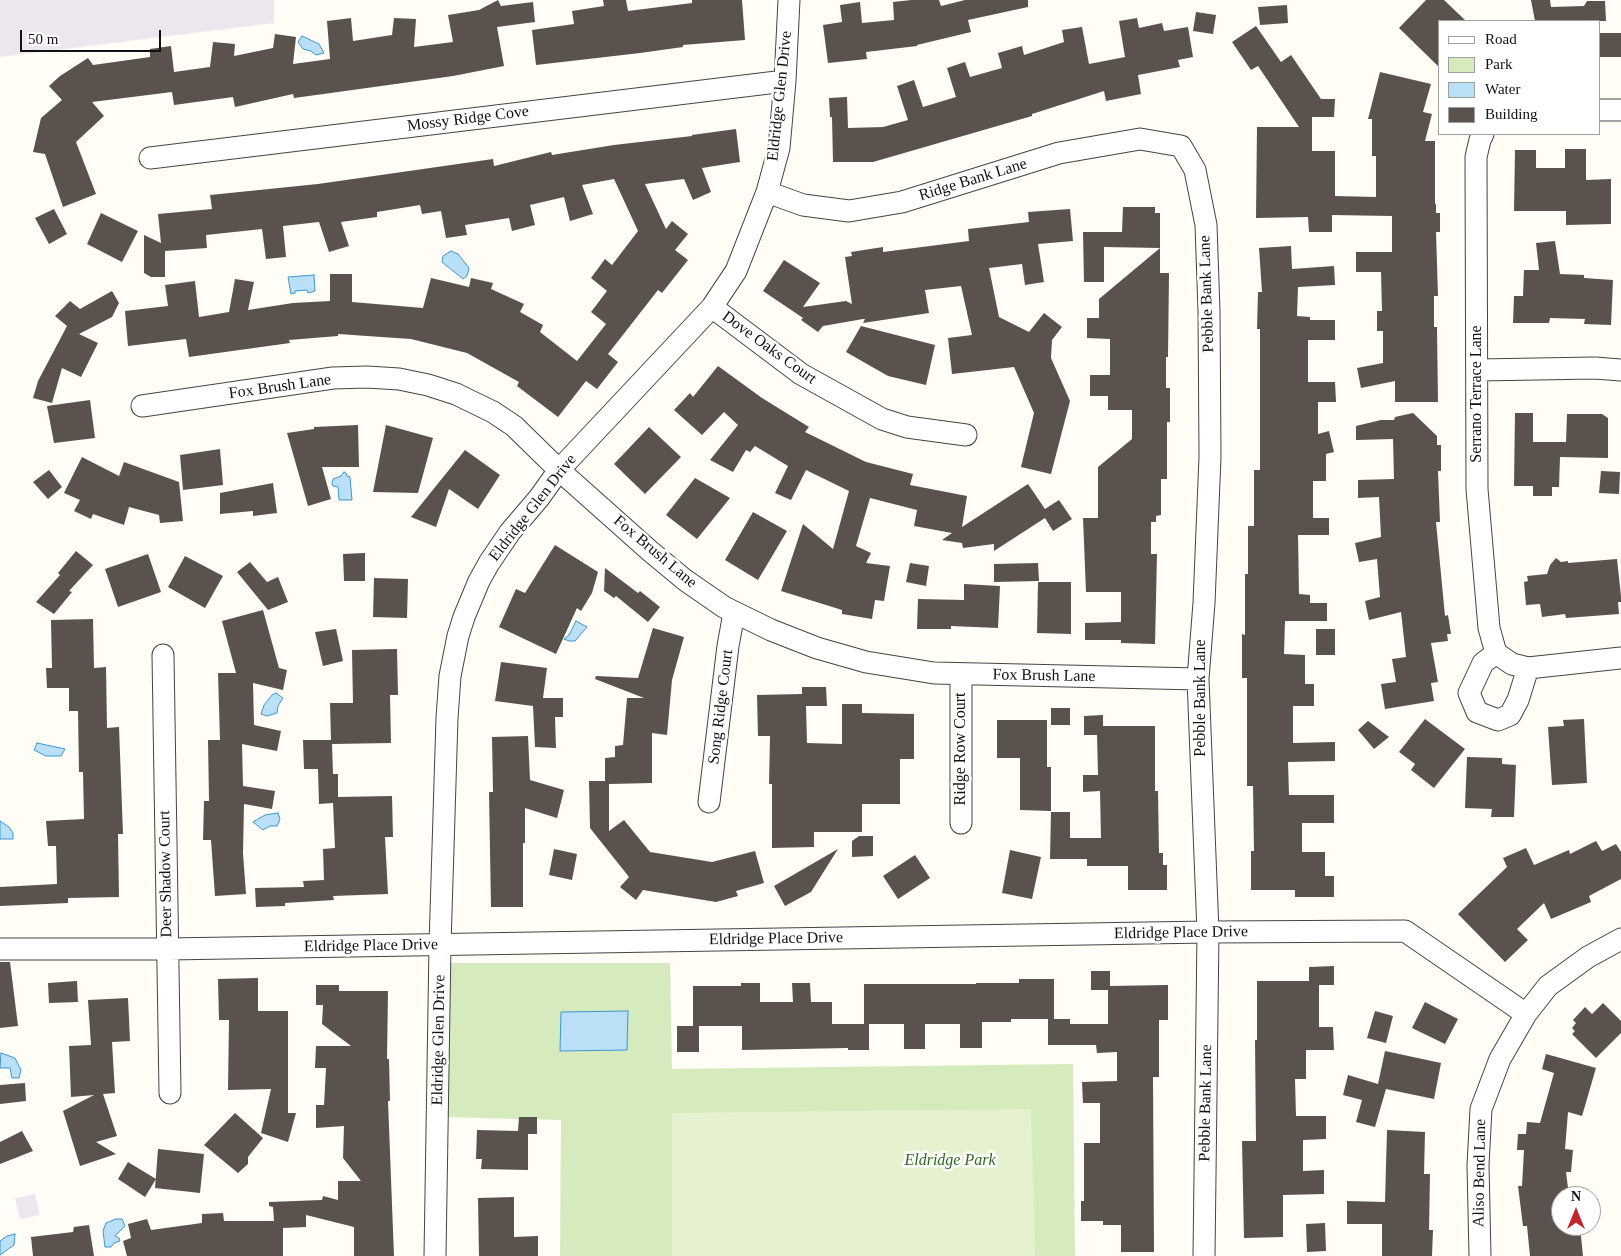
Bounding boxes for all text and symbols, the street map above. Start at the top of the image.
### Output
scale bar [22,20,164,52]
legend [1438,20,1601,135]
street label: Eldridge Glen Drive [764,30,796,162]
text: 50 m [28,31,58,47]
text: Road [1485,31,1517,47]
text: Park [1485,56,1513,72]
text: Water [1485,81,1520,97]
street label: Mossy Ridge Cove [406,102,530,136]
text: Building [1485,106,1538,122]
street label: Ridge Bank Lane [917,154,1029,206]
street label: Pebble Bank Lane [1195,235,1219,353]
street label: Dove Oaks Court [718,307,820,389]
street label: Serrano Terrace Lane [1467,325,1487,463]
street label: Fox Brush Lane [228,370,332,404]
street label: Eldridge Glen Drive [485,451,581,565]
street label: Fox Brush Lane [609,512,701,592]
street label: Pebble Bank Lane [1191,639,1211,757]
street label: Song Ridge Court [704,648,738,766]
street label: Fox Brush Lane [992,666,1096,686]
street label: Ridge Row Court [951,693,971,805]
street label: Deer Shadow Court [155,810,177,938]
street label: Eldridge Place Drive [1114,922,1248,944]
street label: Eldridge Place Drive [709,928,843,950]
street label: Eldridge Place Drive [304,935,438,957]
street label: Eldridge Glen Drive [428,975,450,1105]
street label: Pebble Bank Lane [1195,1044,1217,1162]
street label: Aliso Bend Lane [1469,1119,1491,1227]
park label: Eldridge Park [904,1151,996,1171]
north arrow [1551,1186,1601,1236]
text: N [1571,1189,1581,1204]

